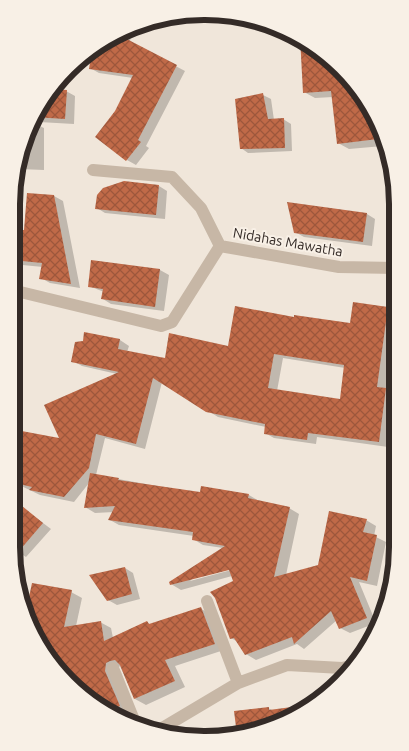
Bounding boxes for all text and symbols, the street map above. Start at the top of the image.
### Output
street label: Nidahas Mawatha [232,224,344,260]

